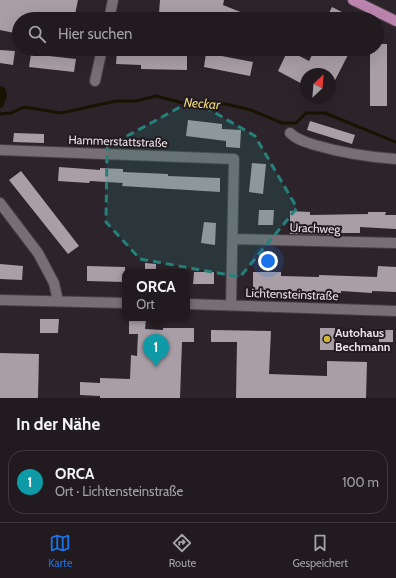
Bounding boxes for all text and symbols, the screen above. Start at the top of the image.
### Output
search box [12,12,384,56]
icon: search [26,23,48,45]
text: Hier suchen [58,25,133,43]
north arrow [300,68,336,104]
water label: Neckar [183,94,222,112]
street label: Hammerstattstraße [68,132,168,150]
street label: Urachweg [289,220,342,236]
your location [258,251,278,271]
popup [122,269,190,321]
text: ORCA [136,278,176,296]
street label: Lichtensteinstraße [245,285,339,303]
text: Ort [136,296,155,312]
place label: Autohaus Bechmann [335,325,390,354]
pin: 1 [143,334,169,367]
marker: Autohaus Bechmann [322,334,332,344]
text: In der Nähe [16,414,100,434]
text: ORCA [55,465,94,483]
text: 1 [28,474,32,490]
text: 100 m [342,474,379,490]
text: Ort · Lichtensteinstraße [55,483,183,499]
tab: Karte [48,532,72,570]
tab: Route [169,532,196,570]
tab: Gespeichert [292,532,348,570]

